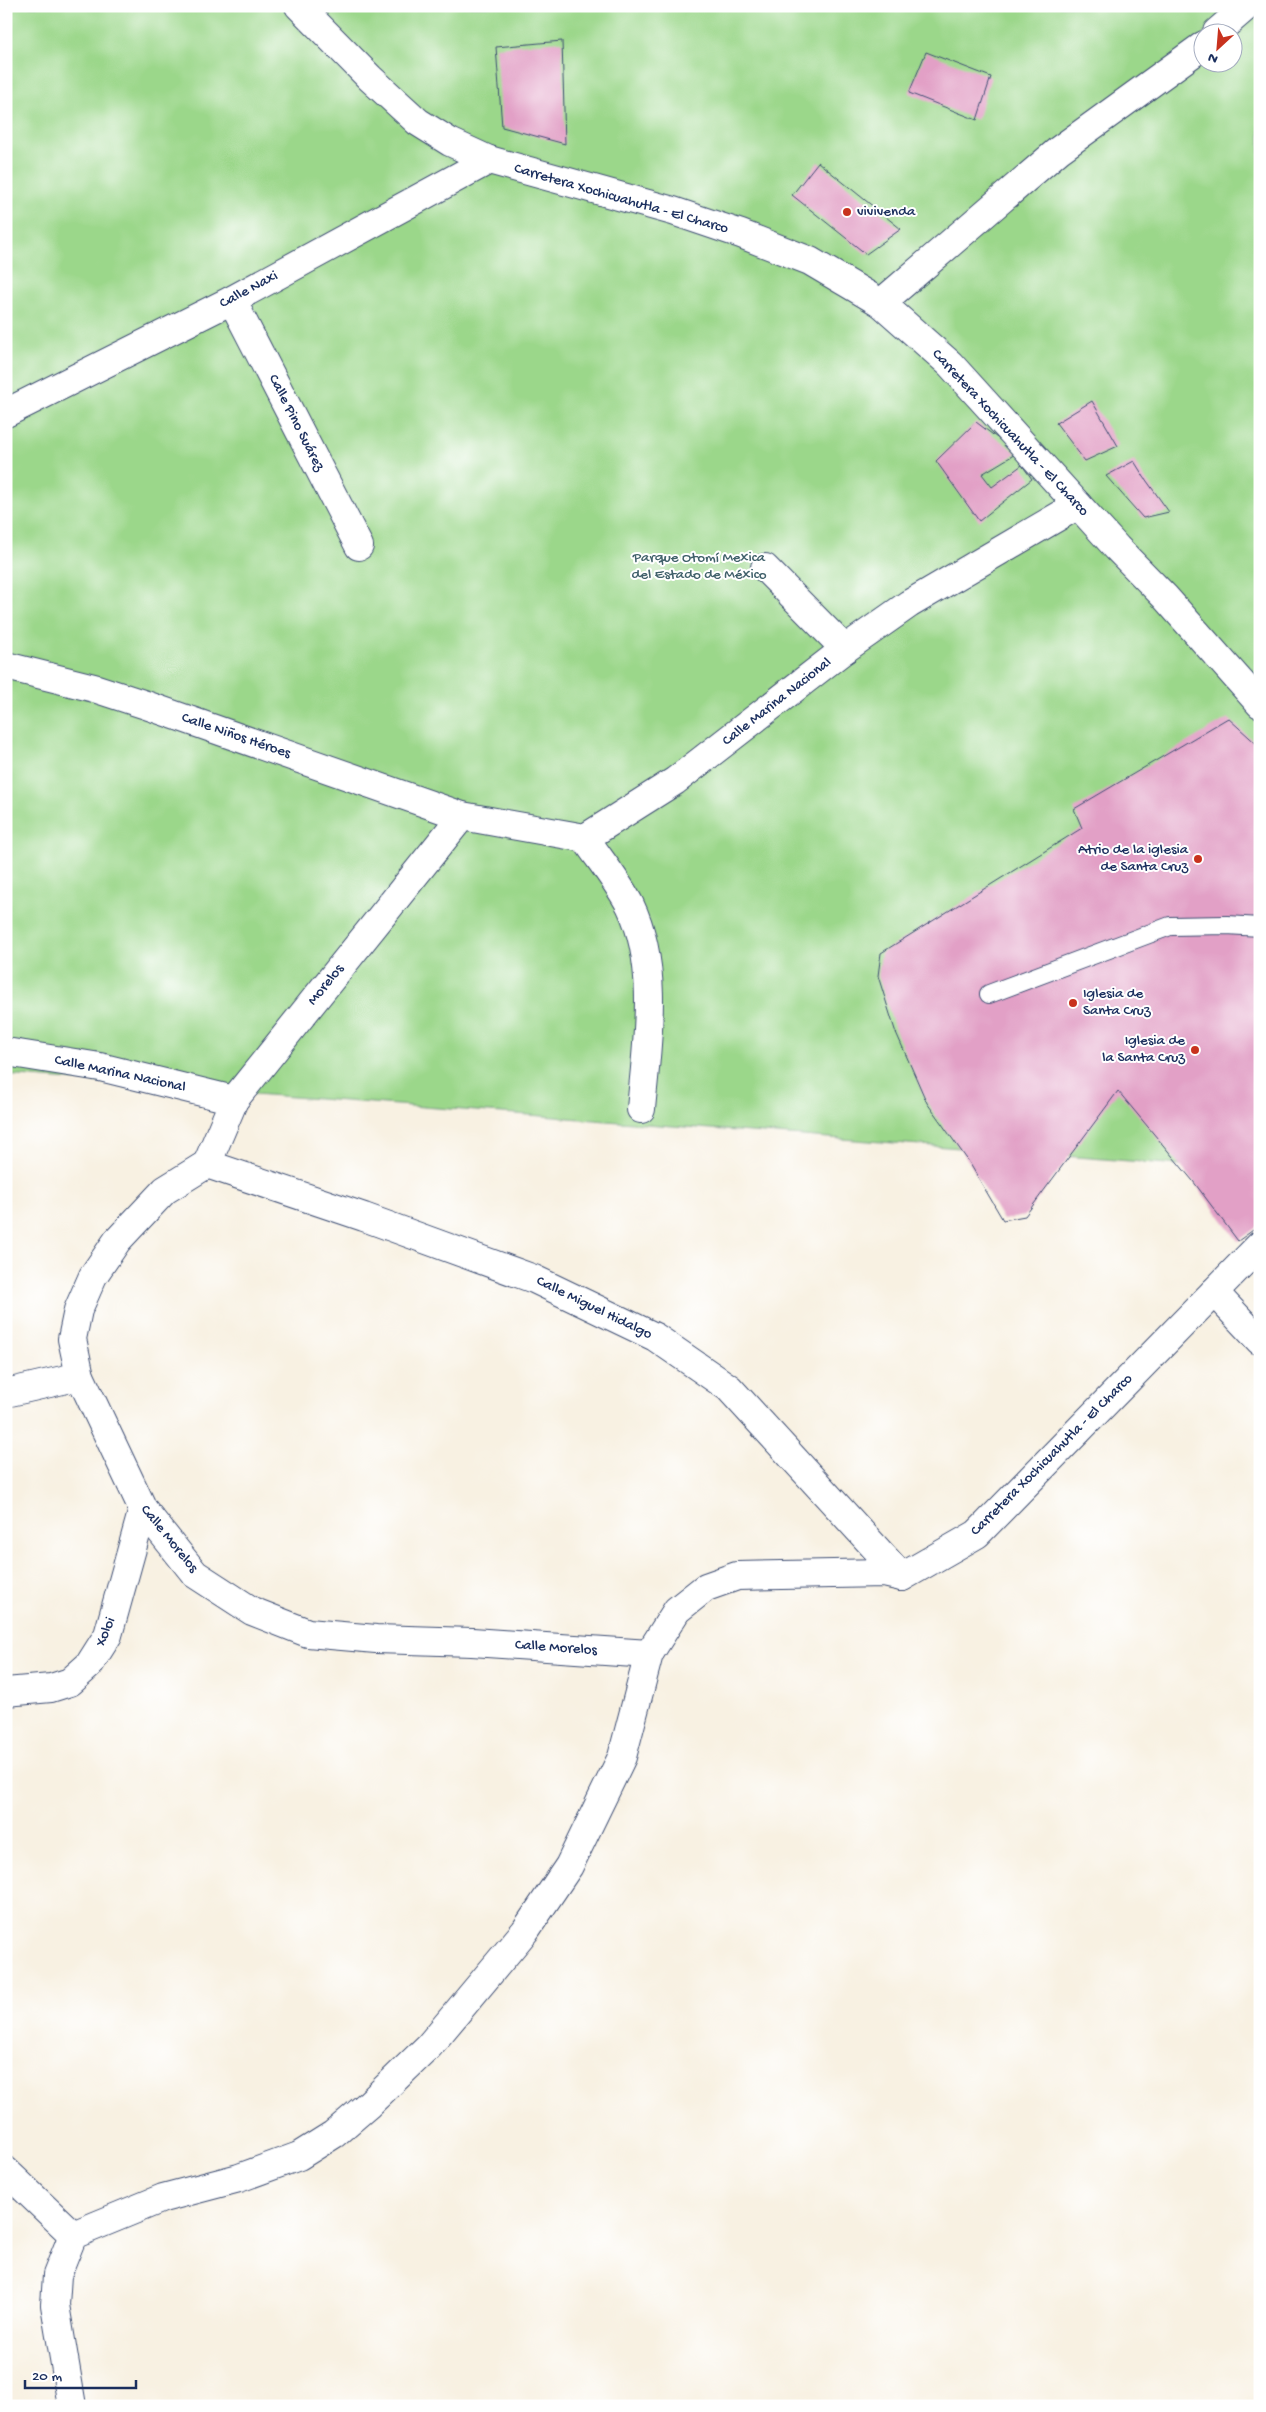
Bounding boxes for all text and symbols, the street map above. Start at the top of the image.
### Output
north arrow [1194,22,1244,72]
text: N [1206,48,1221,67]
street label: Carretera Xochicuahutla - El Charco [512,160,730,238]
place label: vivivenda [857,203,916,221]
marker: vivivenda [841,206,853,218]
street label: Calle Naxi [217,267,281,313]
street label: Carretera Xochicuahutla - El Charco [928,346,1092,520]
street label: Calle Pino Suárez [264,372,328,475]
park label: Parque Otomí Mexica del Estado de México [631,549,767,584]
street label: Calle Marina Nacional [719,654,835,750]
street label: Calle Niños Héroes [179,709,293,763]
place label: Atrio de la iglesia de Santa Cruz [1078,841,1189,876]
marker: Atrio de la iglesia de Santa Cruz [1192,853,1204,865]
street label: Morelos [304,960,348,1009]
place label: Iglesia de Santa Cruz [1083,985,1151,1020]
marker: Iglesia de Santa Cruz [1067,997,1079,1009]
place label: Iglesia de la Santa Cruz [1102,1032,1185,1067]
marker: Iglesia de la Santa Cruz [1189,1044,1201,1056]
street label: Calle Marina Nacional [53,1051,187,1097]
street label: Calle Miguel Hidalgo [533,1272,655,1344]
street label: Carretera Xochicuahutla - El Charco [967,1370,1137,1540]
street label: Calle Morelos [136,1501,202,1577]
street label: Xoloi [91,1615,120,1650]
street label: Calle Morelos [514,1636,598,1660]
scale bar [25,2357,136,2389]
text: 20 m [32,2368,62,2386]

